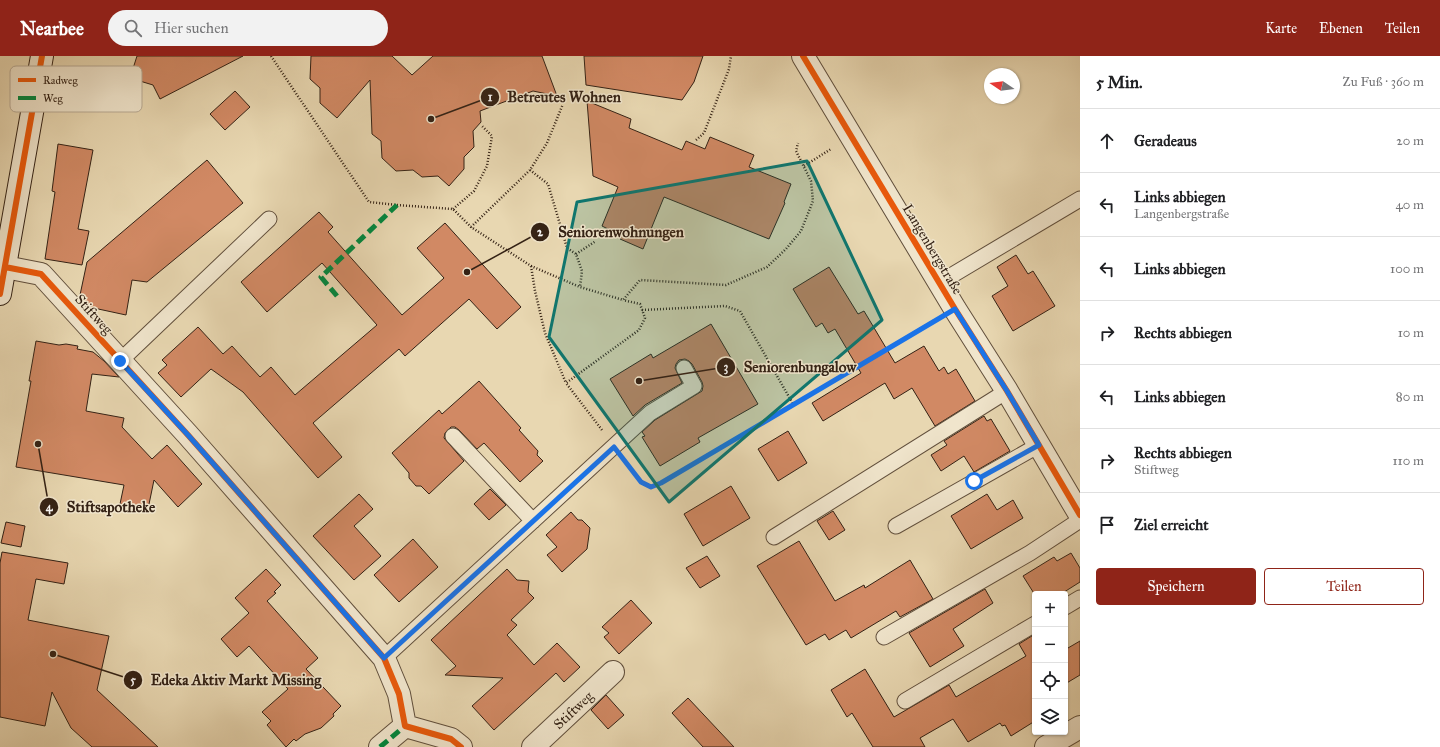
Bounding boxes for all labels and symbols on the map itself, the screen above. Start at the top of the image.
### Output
legend [10,66,142,112]
north arrow [984,68,1020,104]
text: Radweg [43,74,79,87]
callout: Betreutes Wohnen [480,83,629,110]
text: Betreutes Wohnen [507,88,622,106]
text: 1 [488,90,493,104]
text: Weg [43,92,64,105]
street label: Langenbergstraße [899,201,966,298]
callout: Seniorenwohnungen [530,218,692,245]
text: Seniorenwohnungen [558,223,685,242]
text: 2 [537,225,544,239]
street label: Stiftweg [71,291,116,338]
route end [111,352,129,370]
callout: Seniorenbungalow [716,353,864,380]
text: Seniorenbungalow [744,358,857,377]
text: 3 [724,360,729,375]
route start [965,472,983,490]
callout: Stiftsapotheke [39,493,163,520]
text: Stiftsapotheke [67,498,156,517]
text: 4 [46,500,54,515]
callout: Edeka Aktiv Markt Missing [123,667,329,694]
text: Edeka Aktiv Markt Missing [151,671,322,690]
text: 5 [130,673,136,687]
street label: Stiftweg [550,687,597,733]

